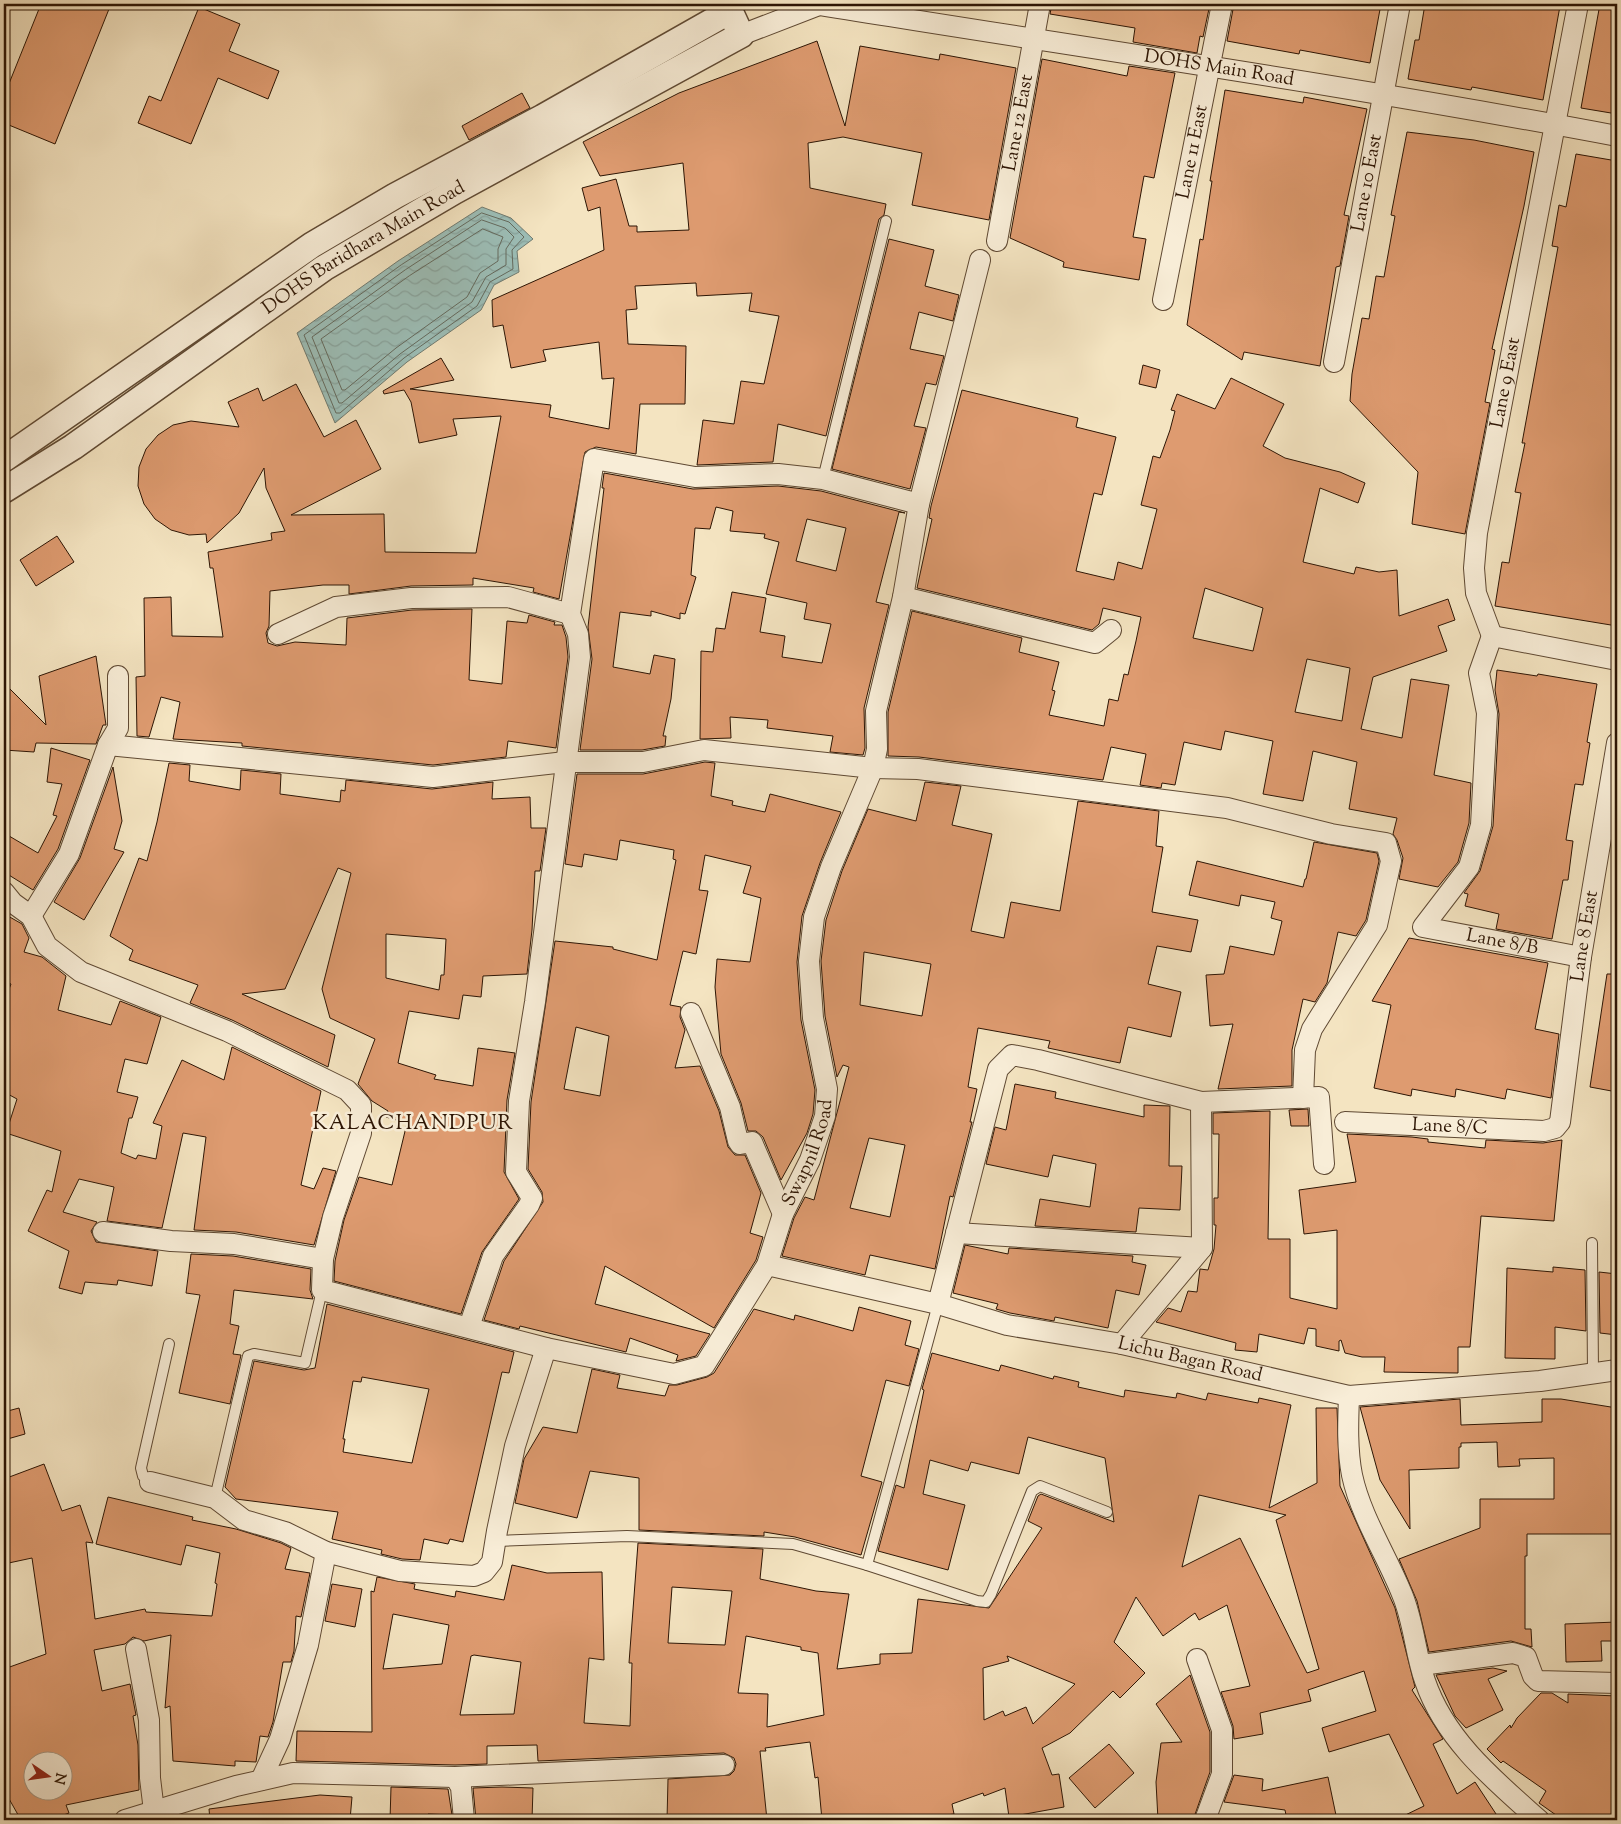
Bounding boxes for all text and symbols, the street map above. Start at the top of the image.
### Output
street label: DOHS Main Road [1142,43,1296,93]
street label: Lane 12 East [996,72,1041,173]
street label: Lane 11 East [1170,102,1215,201]
street label: Lane 10 East [1345,131,1389,234]
street label: DOHS Baridhara Main Road [257,174,470,321]
street label: Lane 9 East [1484,335,1528,430]
street label: Lane 8 East [1564,888,1606,983]
street label: Lane 8/B [1464,922,1540,962]
street label: Swapnil Road [775,1098,840,1211]
district label: KALACHANDPUR [313,1109,513,1139]
street label: Lane 8/C [1411,1112,1488,1142]
street label: Lichu Bagan Road [1115,1330,1265,1389]
north arrow [22,1752,72,1802]
text: N [48,1771,70,1786]

